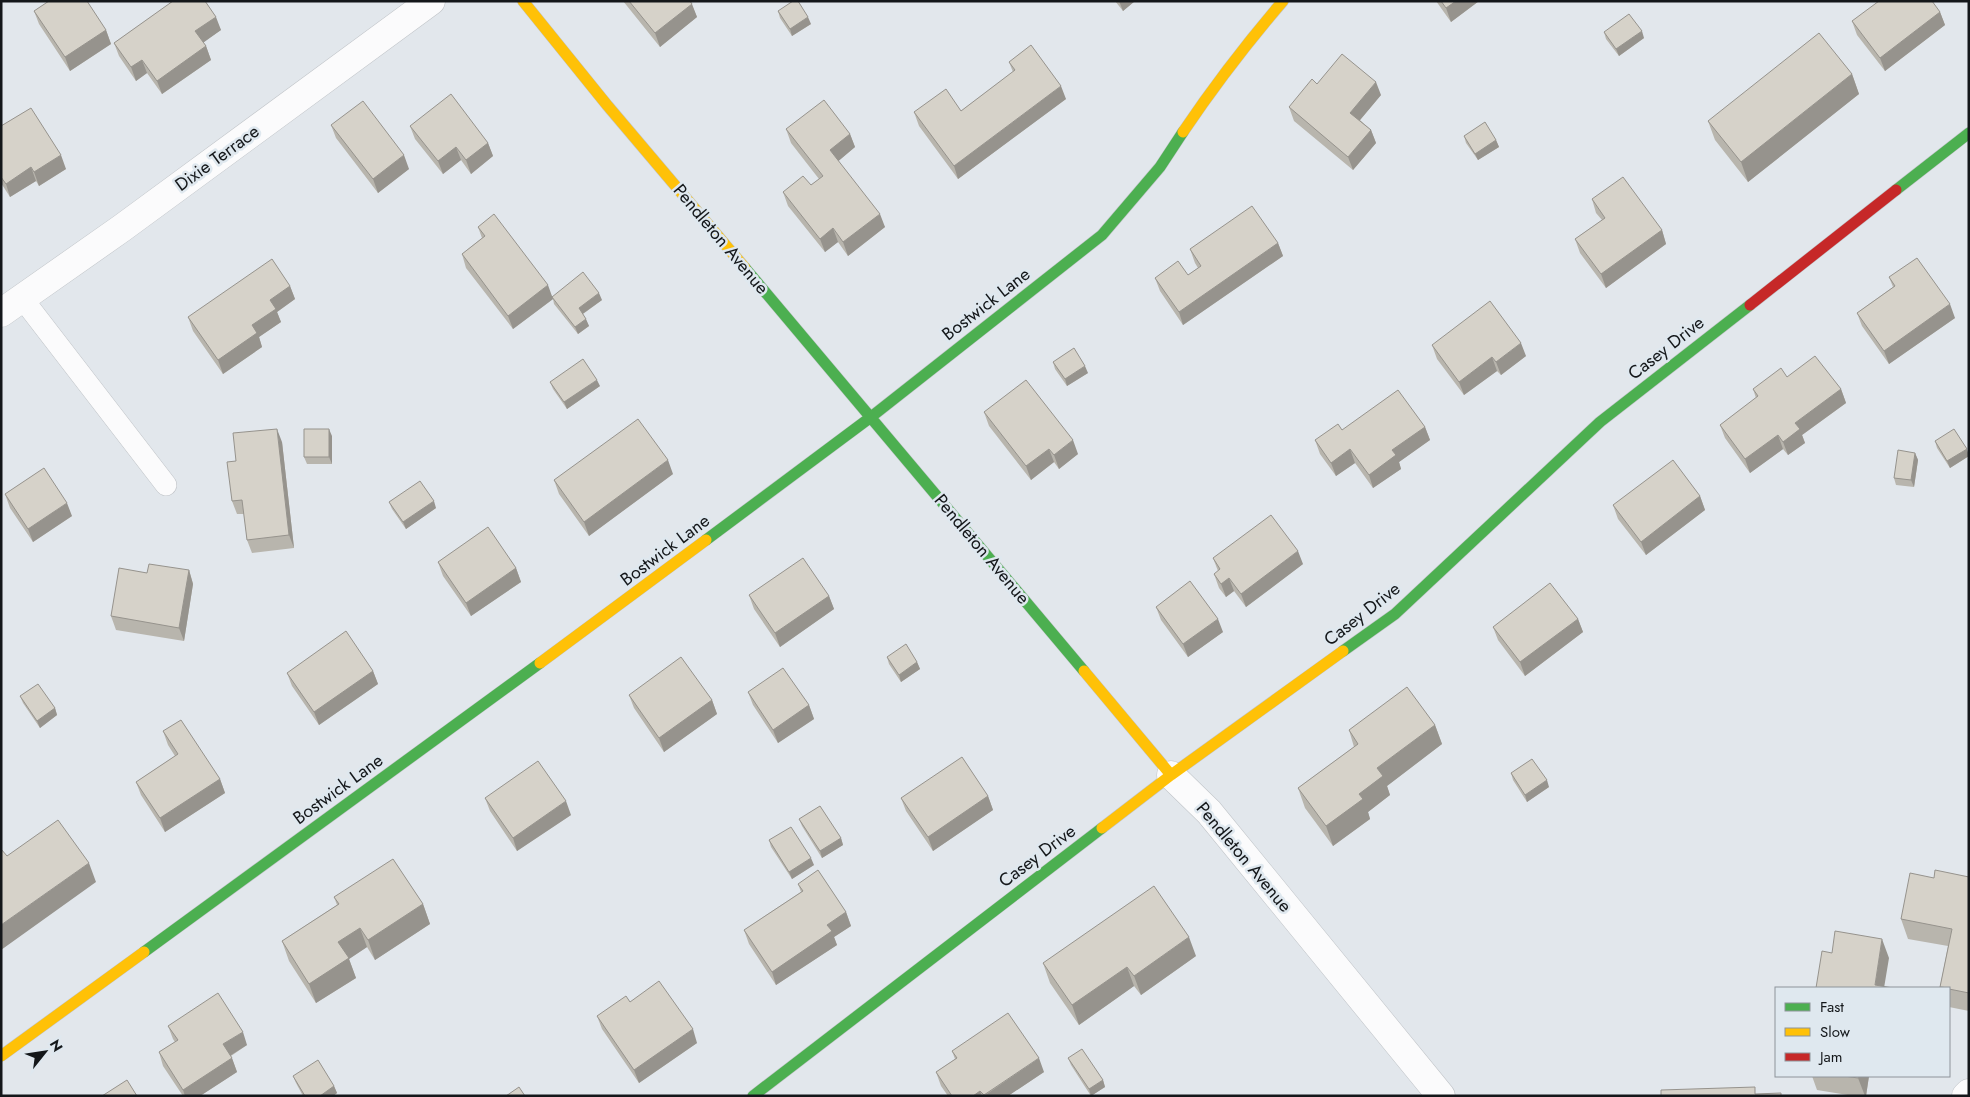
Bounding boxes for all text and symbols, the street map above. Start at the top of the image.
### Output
street label: Dixie Terrace [169,119,265,197]
street label: Pendleton Avenue [667,178,775,300]
street label: Bostwick Lane [936,261,1036,347]
street label: Casey Drive [1622,310,1710,386]
street label: Pendleton Avenue [928,488,1036,610]
street label: Bostwick Lane [615,508,715,592]
street label: Casey Drive [1318,576,1406,652]
street label: Bostwick Lane [288,747,388,831]
street label: Pendleton Avenue [1190,796,1298,918]
street label: Casey Drive [993,818,1081,894]
legend [1775,987,1950,1077]
text: Fast [1820,996,1844,1018]
text: Slow [1820,1021,1851,1043]
north arrow [20,1027,70,1077]
text: N [45,1036,68,1055]
text: Jam [1818,1046,1843,1068]

